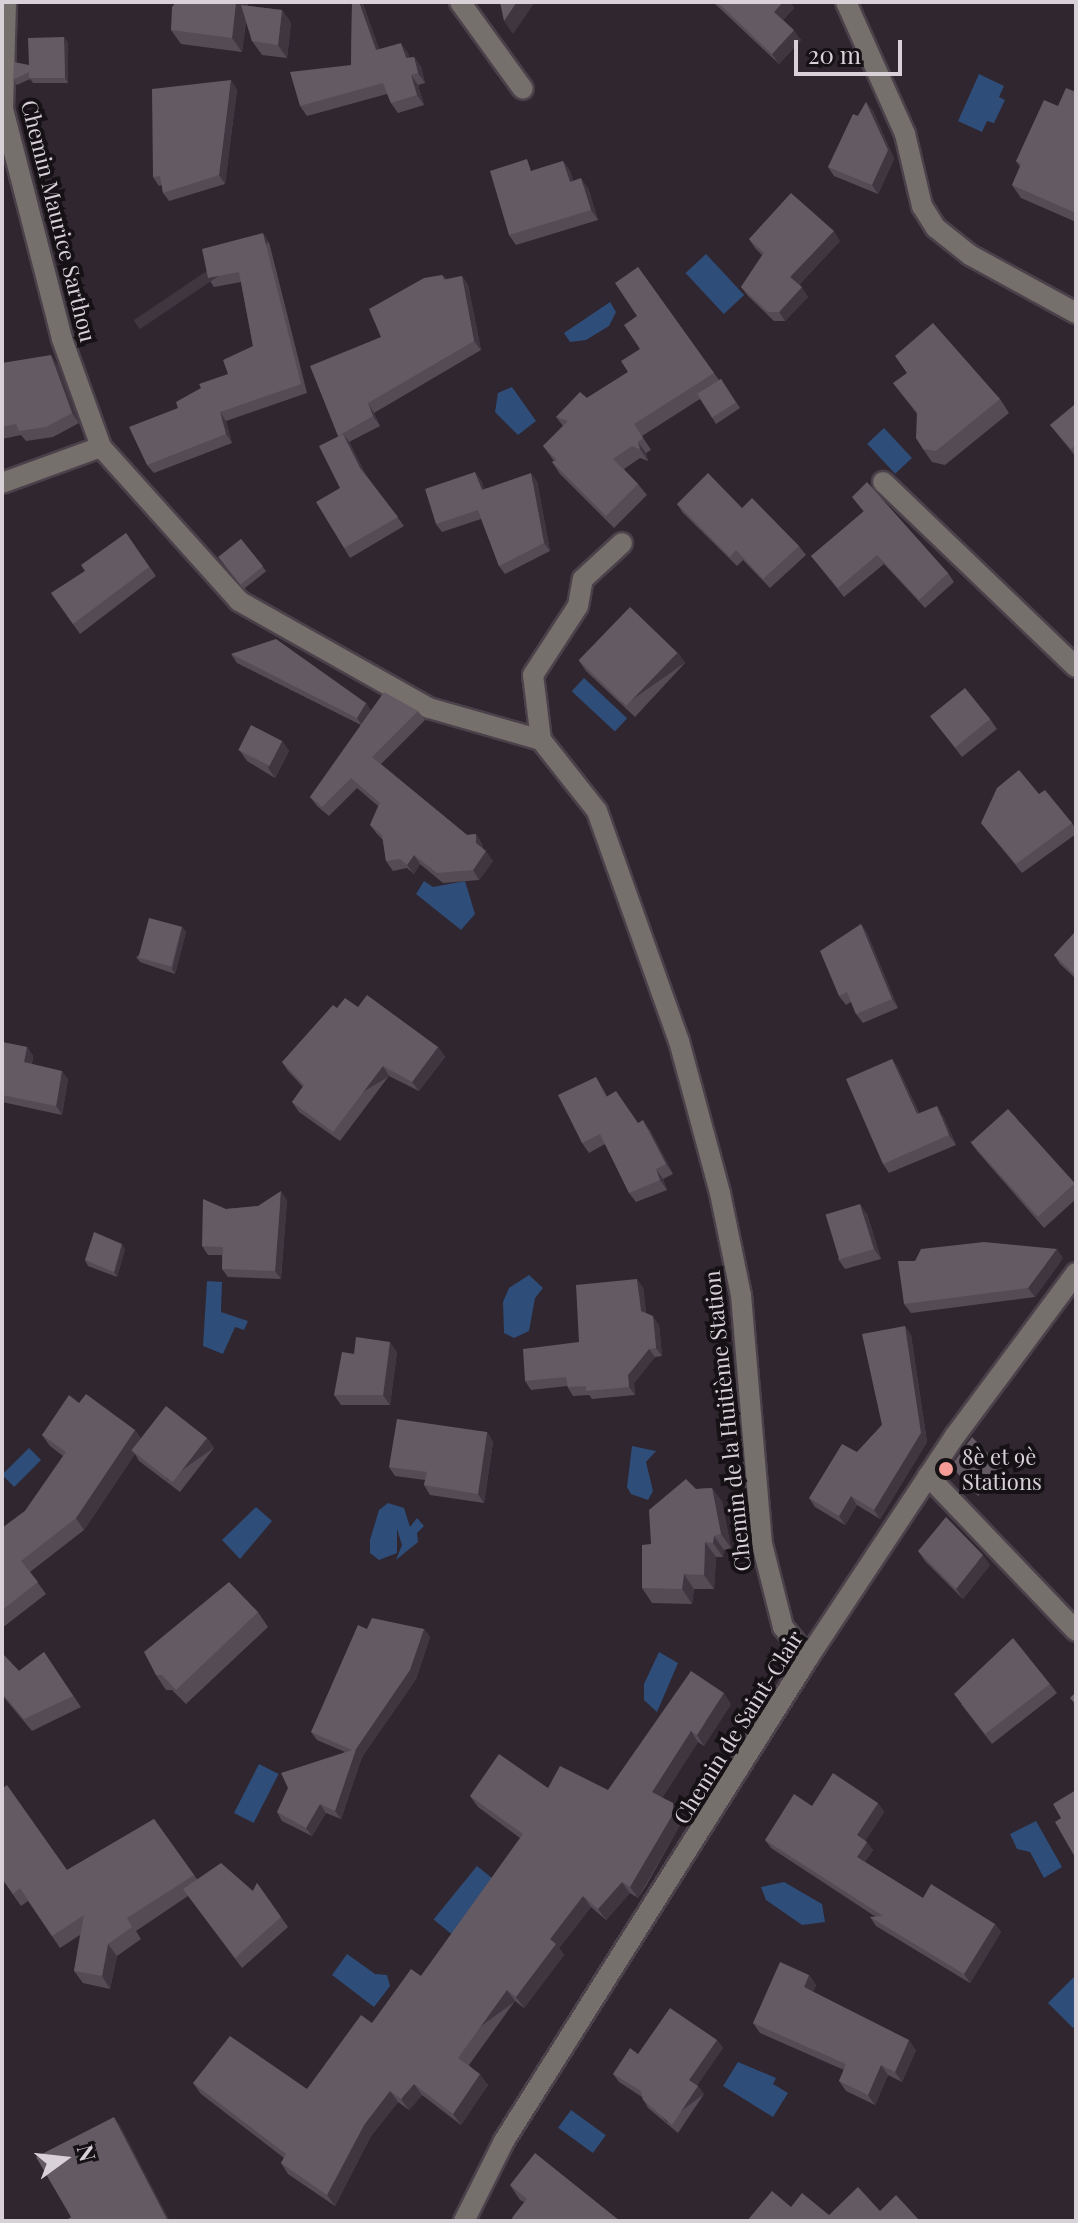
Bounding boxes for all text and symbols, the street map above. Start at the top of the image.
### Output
scale bar [798,24,906,74]
text: 20 m [808,38,861,70]
street label: Chemin Maurice Sarthou [16,97,102,345]
street label: Chemin de la Huitième Station [698,1269,756,1573]
place label: 8è et 9è Stations [962,1443,1042,1494]
marker: 8è et 9è Stations [937,1460,955,1478]
street label: Chemin de Saint-Clair [668,1625,808,1829]
north arrow [24,2119,104,2199]
text: N [71,2141,104,2164]

